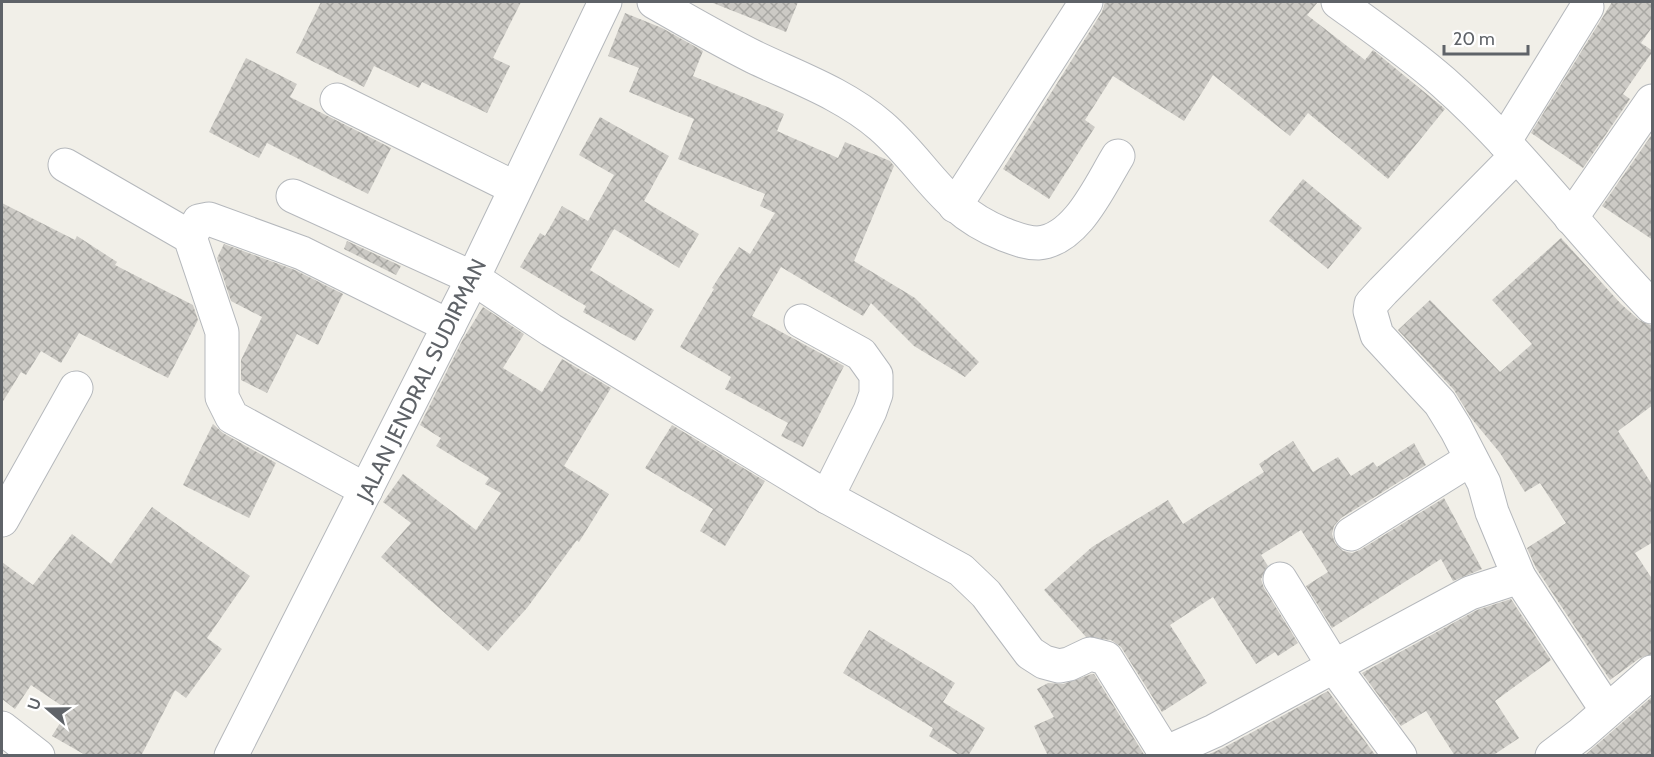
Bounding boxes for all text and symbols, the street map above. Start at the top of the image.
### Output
scale bar [1444,18,1528,56]
text: 20 m [1453,28,1495,50]
street label: JALAN JENDRAL SUDIRMAN [350,254,492,507]
north arrow [18,679,78,739]
text: U [23,695,45,713]

